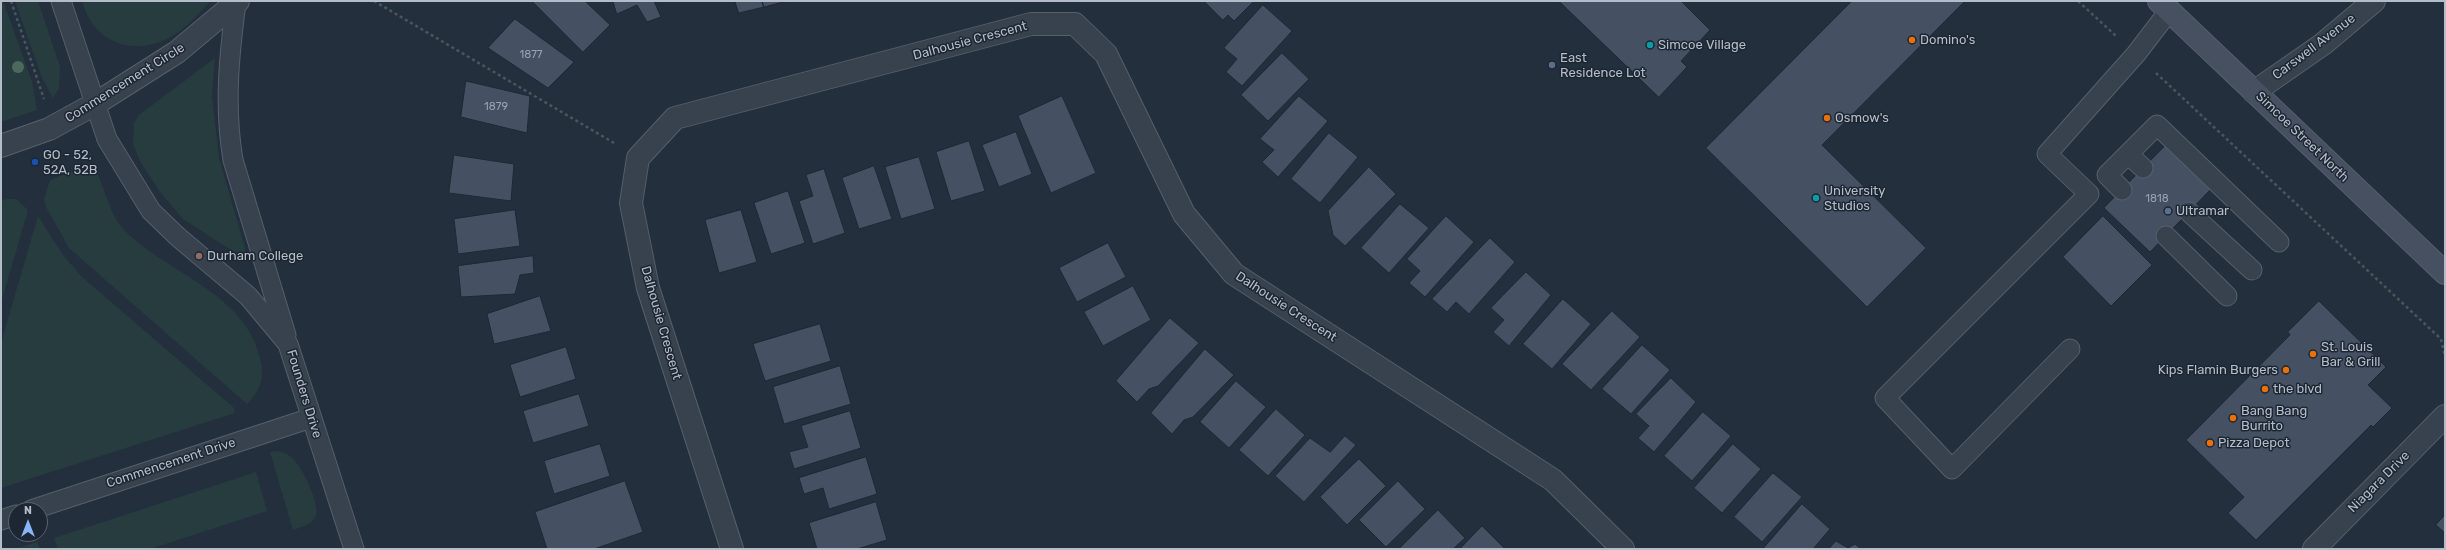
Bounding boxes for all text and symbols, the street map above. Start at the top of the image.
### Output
street label: Carswell Avenue [2269,11,2359,83]
street label: Dalhousie Crescent [911,18,1029,64]
place label: Domino's [1920,32,1975,48]
marker: Domino's [1907,35,1917,45]
place label: Simcoe Village [1658,37,1746,53]
street label: Commencement Circle [62,40,188,126]
marker: Simcoe Village [1645,40,1655,50]
house number: 1877 [520,48,542,62]
place label: East Residence Lot [1560,50,1646,81]
marker: East Residence Lot [1547,60,1557,70]
street label: Simcoe Street North [2252,89,2352,185]
house number: 1879 [484,100,508,114]
place label: Osmow's [1835,110,1889,126]
marker: Osmow's [1822,113,1832,123]
place label: GO - 52, 52A, 52B [43,147,98,178]
marker: GO - 52, 52A, 52B [30,157,40,167]
place label: University Studios [1824,183,1885,214]
house number: 1818 [2145,192,2169,206]
marker: University Studios [1811,193,1821,203]
place label: Ultramar [2176,203,2229,219]
marker: Ultramar [2163,206,2173,216]
place label: Durham College [207,248,303,264]
marker: Durham College [194,251,204,261]
street label: Dalhousie Crescent [637,264,685,382]
street label: Dalhousie Crescent [1233,268,1339,346]
place label: St. Louis Bar & Grill [2321,339,2380,370]
street label: Founders Drive [283,348,325,440]
marker: St. Louis Bar & Grill [2308,349,2318,359]
place label: Kips Flamin Burgers [2158,362,2278,378]
marker: Kips Flamin Burgers [2281,365,2291,375]
place label: the blvd [2273,381,2322,397]
marker: the blvd [2260,384,2270,394]
place label: Bang Bang Burrito [2241,403,2307,434]
marker: Bang Bang Burrito [2228,413,2238,423]
street label: Commencement Drive [104,435,238,491]
place label: Pizza Depot [2218,435,2290,451]
marker: Pizza Depot [2205,438,2215,448]
street label: Niagara Drive [2345,448,2413,516]
north arrow [8,502,48,542]
text: N [24,504,32,517]

